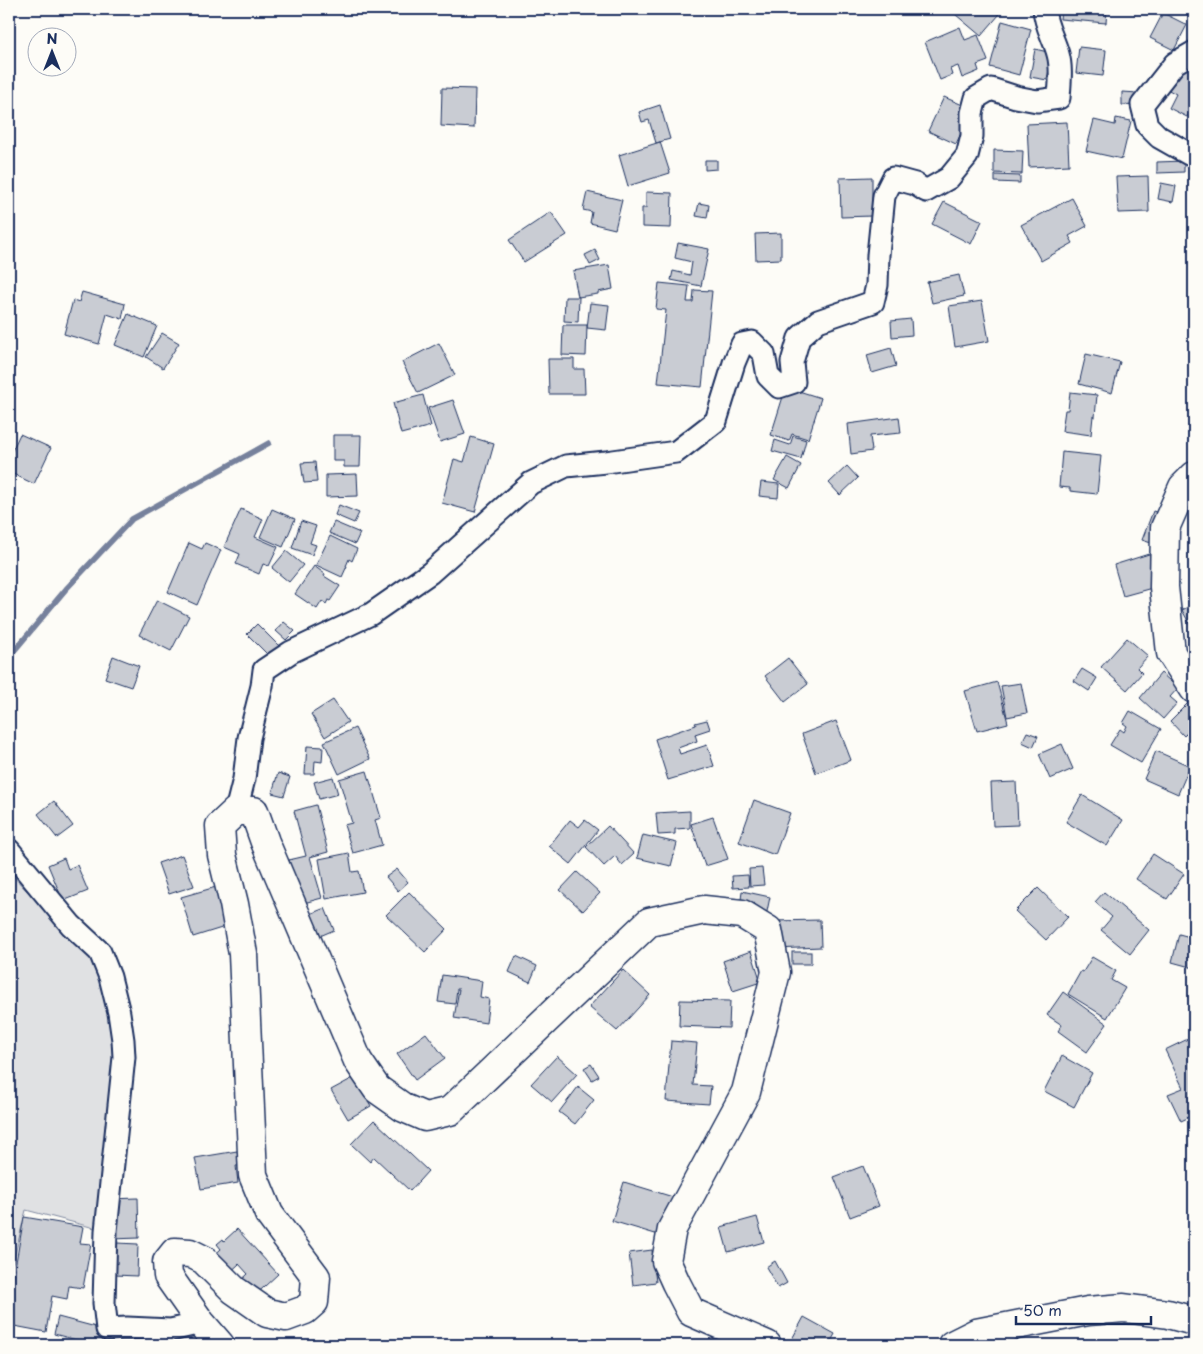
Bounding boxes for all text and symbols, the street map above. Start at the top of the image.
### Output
north arrow [28,28,78,78]
text: N [46,28,58,49]
scale bar [1016,1294,1150,1326]
text: 50 m [1023,1298,1062,1321]

